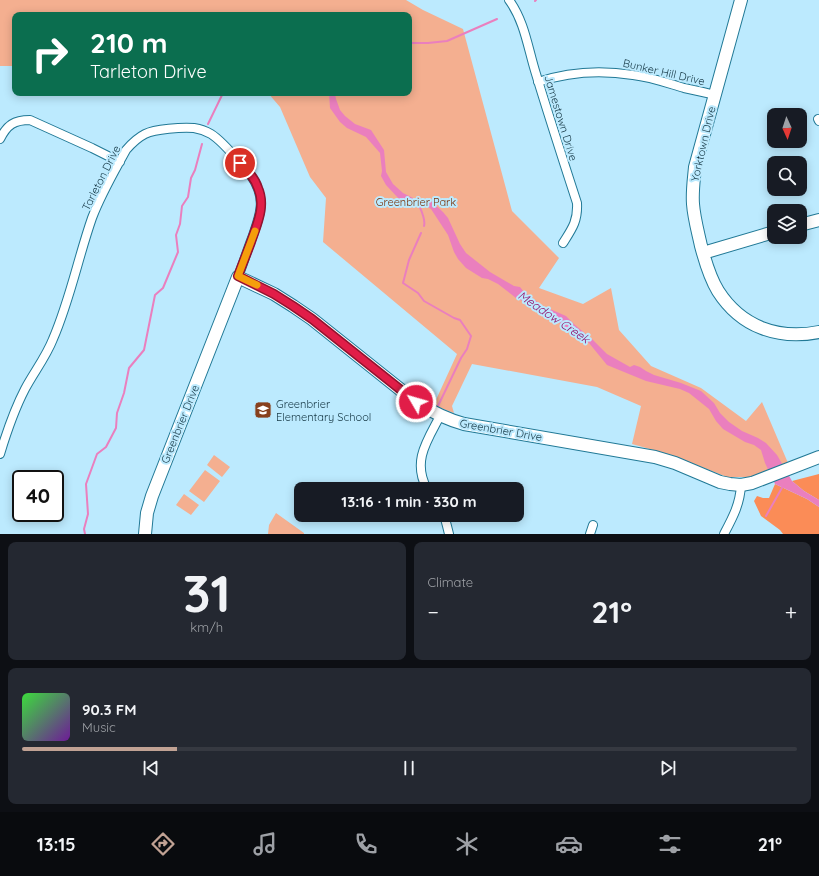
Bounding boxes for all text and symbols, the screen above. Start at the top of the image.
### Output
text: 210 m [90,25,168,60]
icon: right [24,28,76,80]
street label: Bunker Hill Drive [622,56,706,88]
text: Tarleton Drive [90,60,207,83]
street label: Jamestown Drive [541,73,581,163]
street label: Yorktown Drive [688,105,718,183]
north arrow [767,108,807,148]
map controls [767,108,807,244]
street label: Tarleton Drive [79,143,123,213]
pin [223,146,257,180]
icon: arrive [229,152,251,174]
button: search [767,156,807,196]
park label: Greenbrier Park [376,195,456,209]
button: layers [767,204,807,244]
water label: Meadow Creek [515,288,594,347]
position arrow [395,381,437,423]
street label: Greenbrier Drive [158,383,202,465]
place label: Greenbrier Elementary School [276,397,371,424]
school or university icon: Greenbrier Elementary School [253,400,273,420]
street label: Greenbrier Drive [459,416,543,444]
speed limit sign: 40 [12,470,64,522]
text: 13:16 · 1 min · 330 m [341,492,477,511]
text: 31 [183,560,231,625]
text: Climate [428,574,473,590]
text: 21° [592,593,632,631]
text: − [428,598,439,626]
text: + [785,598,797,626]
text: km/h [190,619,223,635]
text: 90.3 FM [82,700,136,719]
text: Music [82,719,116,735]
icon: previous [140,757,162,779]
icon: pause [398,757,420,779]
icon: next [657,757,679,779]
icon: directions [149,830,177,858]
icon: music [251,830,279,858]
icon: phone [352,830,380,858]
icon: climate [453,830,481,858]
icon: car [555,830,583,858]
icon: filters [656,830,684,858]
text: 13:15 [37,833,76,856]
text: 21° [758,833,782,856]

